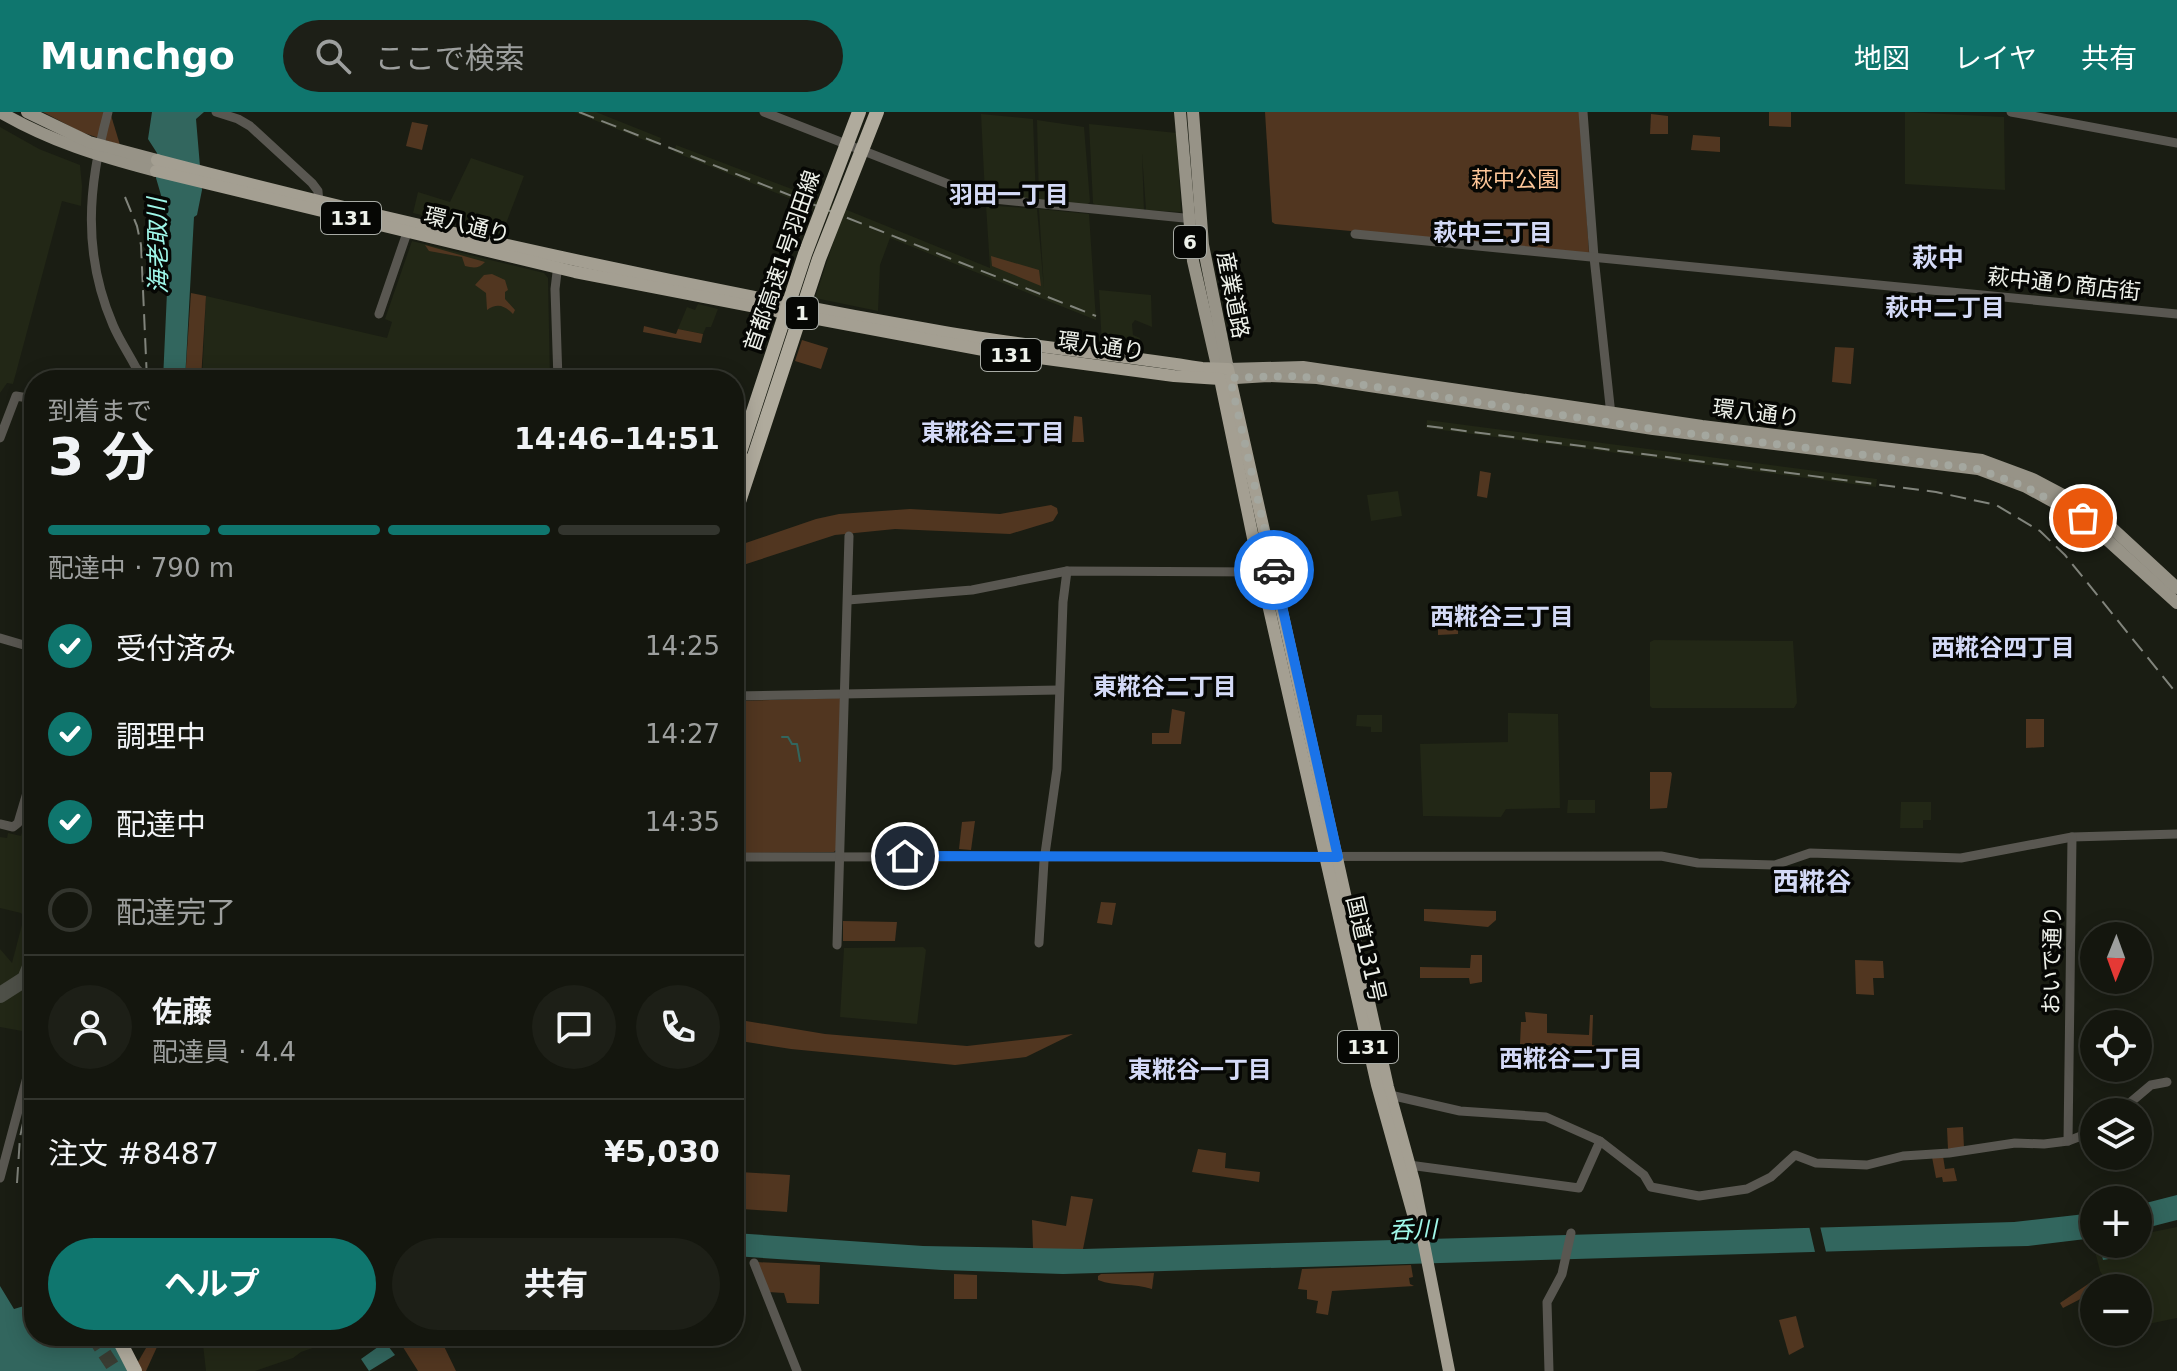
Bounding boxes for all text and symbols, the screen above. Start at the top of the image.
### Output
search box [283,20,843,92]
text: Munchgo [40,34,235,78]
icon: search [311,34,355,78]
text: ここで検索 [375,41,525,76]
text: 地図 [1854,42,1910,75]
text: レイヤ [1954,42,2037,75]
text: 共有 [2081,42,2137,75]
street label: 首都高速1号羽田線 [739,167,825,355]
park label: 萩中公園 [1471,167,1559,192]
district label: 羽田一丁目 [949,181,1069,209]
water label: 海老取川 [143,195,173,294]
road number: 131 [321,202,381,234]
street label: 環八通り [421,202,513,248]
district label: 萩中三丁目 [1433,219,1553,247]
road number: 6 [1174,226,1206,258]
district label: 萩中 [1912,243,1964,273]
street label: 産業道路 [1212,249,1254,341]
street label: 萩中通り商店街 [1986,264,2142,304]
district label: 萩中二丁目 [1885,294,2005,322]
road number: 1 [786,297,818,329]
street label: 環八通り [1056,327,1146,365]
road number: 131 [981,339,1041,371]
street label: 環八通り [1711,395,1801,431]
text: 到着まで [48,396,152,426]
district label: 東糀谷三丁目 [921,419,1065,447]
text: 14:46–14:51 [514,421,720,456]
text: 3 分 [48,427,154,487]
pin [2049,484,2117,552]
icon: bag [2061,496,2105,540]
courier [1234,530,1314,610]
icon: car [1252,548,1296,592]
text: 配達中 · 790 m [48,553,234,583]
district label: 西糀谷三丁目 [1430,603,1574,631]
icon: check [48,624,92,668]
text: 受付済み [116,631,236,666]
text: 14:25 [645,631,720,661]
district label: 西糀谷四丁目 [1931,634,2075,662]
district label: 東糀谷二丁目 [1093,673,1237,701]
icon: check [48,712,92,756]
text: 調理中 [116,719,206,754]
text: 14:27 [645,719,720,749]
icon: check [48,800,92,844]
text: 配達中 [116,807,206,842]
text: 14:35 [645,807,720,837]
pin [871,822,939,890]
icon: home [883,834,927,878]
district label: 西糀谷 [1773,867,1851,897]
street label: 国道131号 [1342,894,1390,1004]
text: 配達完了 [116,895,236,930]
street label: おいで通り [2039,905,2065,1015]
north arrow [2080,922,2152,994]
map controls [2080,922,2152,1346]
button: person [48,985,132,1069]
button: chat [532,985,616,1069]
button: phone [636,985,720,1069]
text: 佐藤 [152,994,212,1029]
button: locate [2080,1010,2152,1082]
road number: 131 [1338,1031,1398,1063]
text: 配達員 · 4.4 [152,1037,296,1067]
district label: 西糀谷二丁目 [1499,1045,1643,1073]
district label: 東糀谷一丁目 [1128,1056,1272,1084]
button: layers [2080,1098,2152,1170]
text: ¥5,030 [604,1134,720,1169]
text: 注文 #8487 [48,1136,219,1171]
button: + [2080,1186,2152,1258]
water label: 呑川 [1389,1215,1440,1245]
button: ヘルプ [48,1238,376,1330]
button: 共有 [392,1238,720,1330]
button: − [2080,1274,2152,1346]

